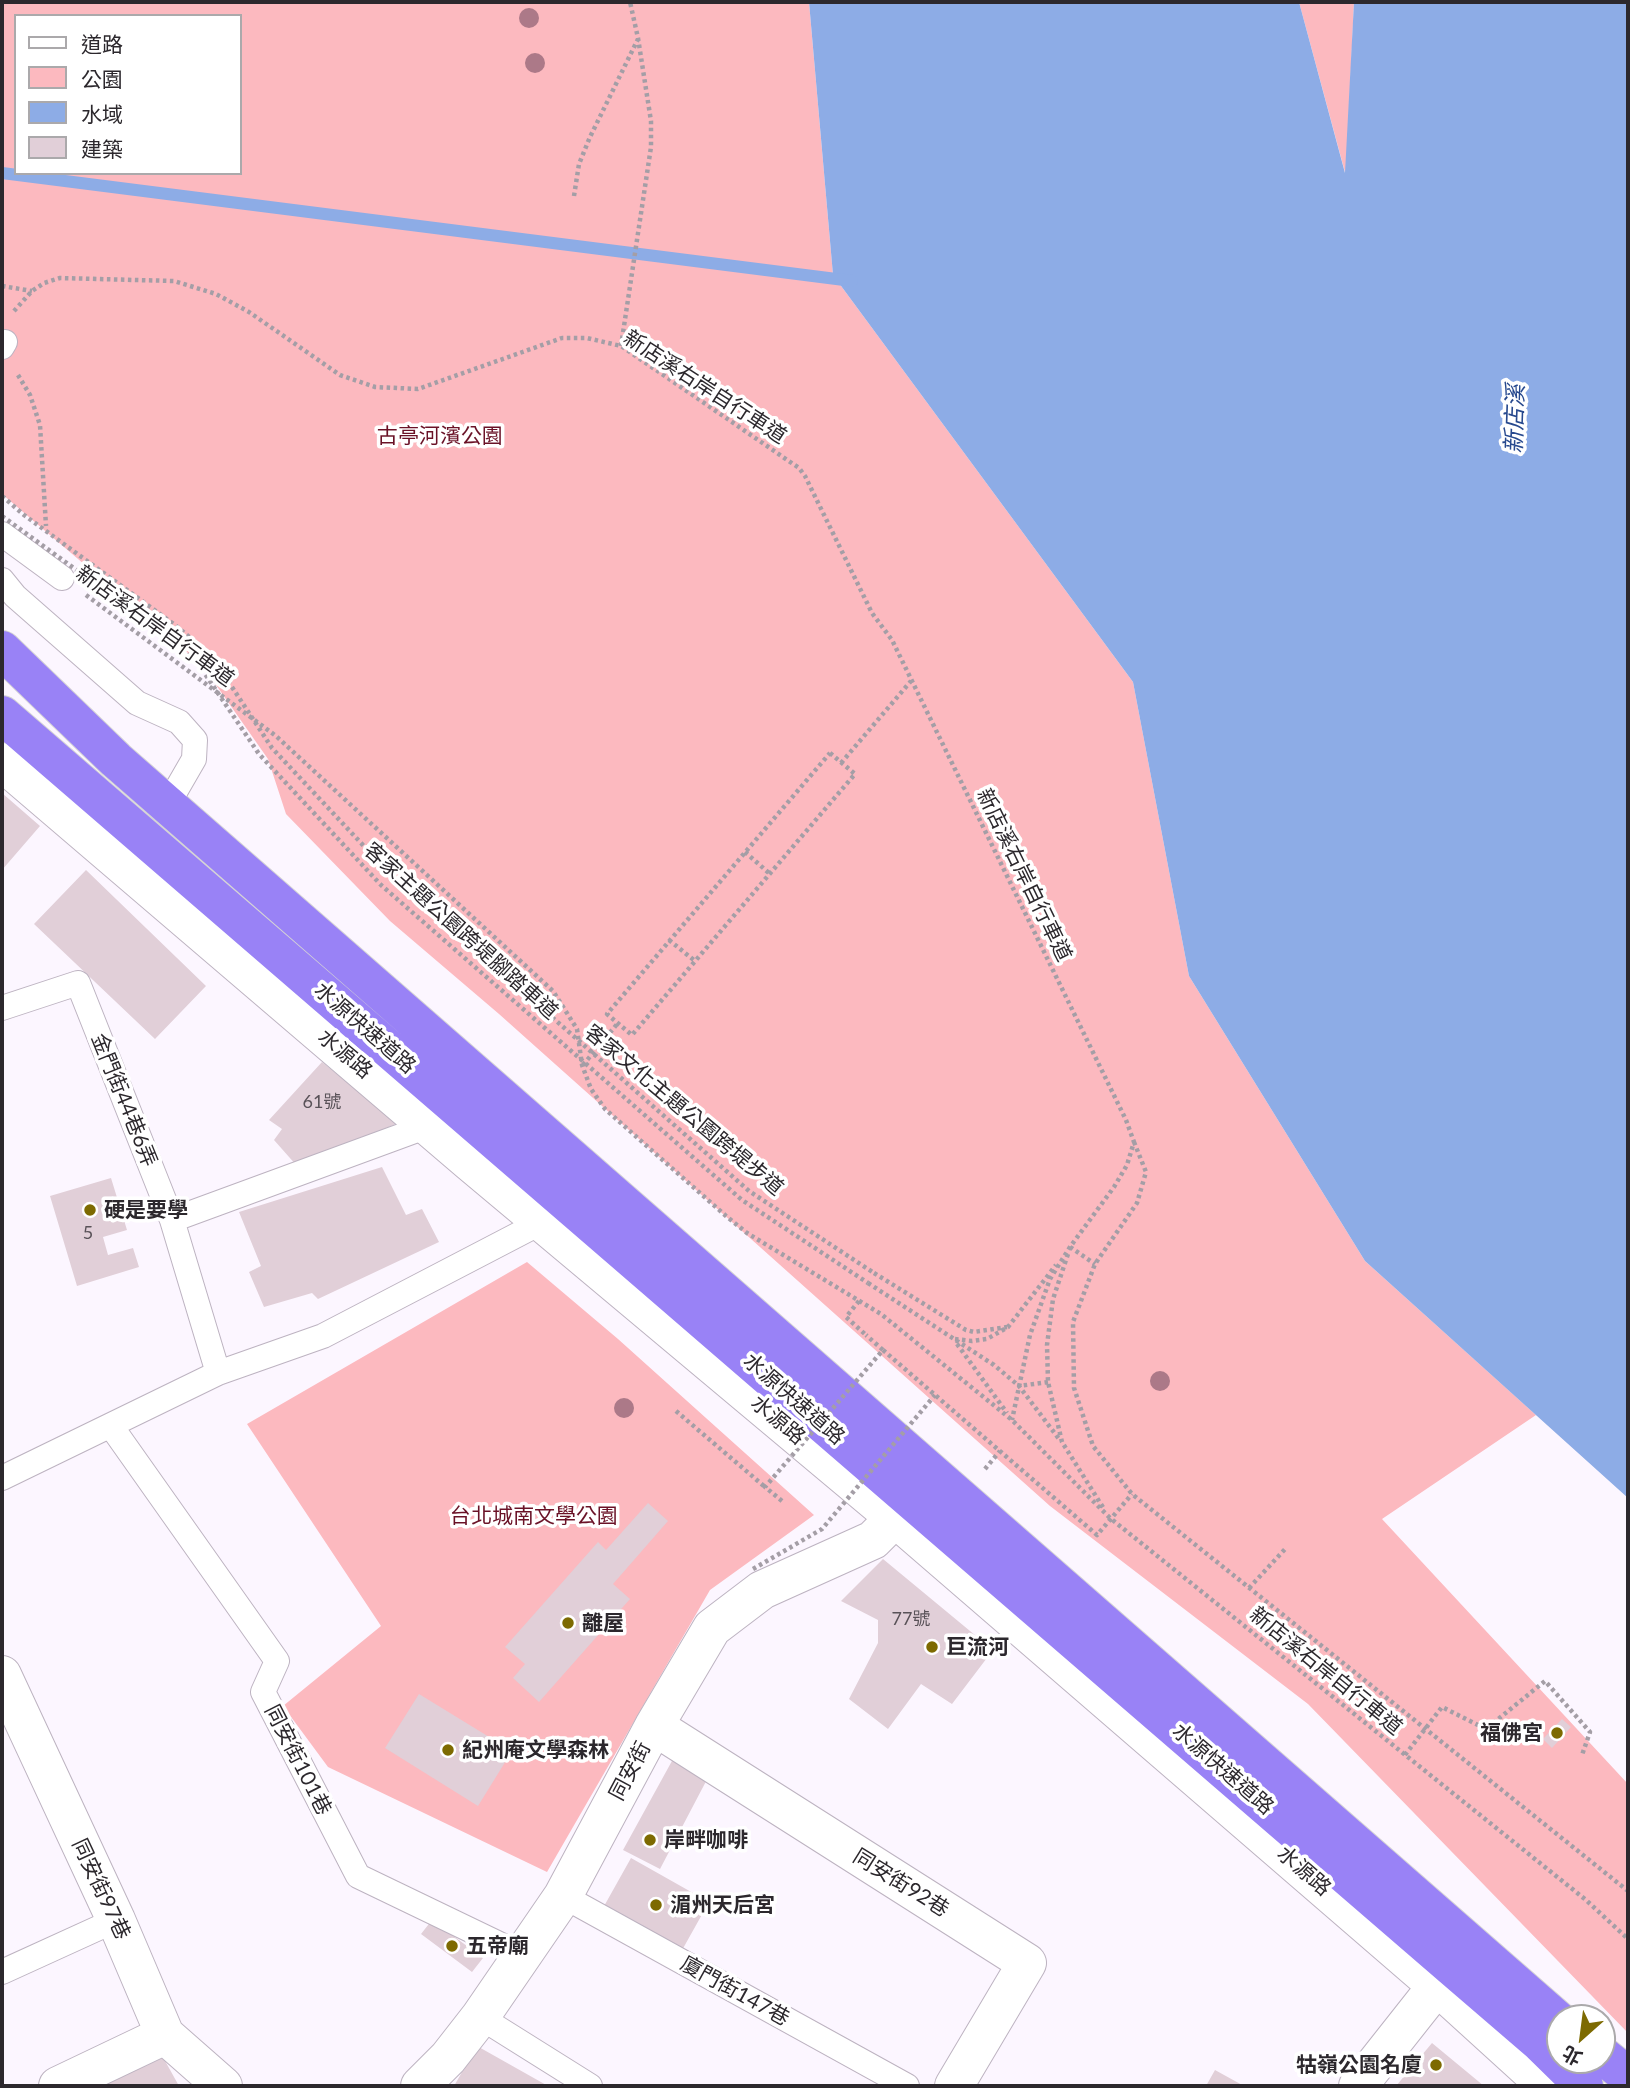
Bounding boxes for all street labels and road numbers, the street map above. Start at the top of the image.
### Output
street label: 新店溪右岸自行車道 [619,325,791,449]
street label: 新店溪右岸自行車道 [71,560,239,692]
street label: 新店溪右岸自行車道 [971,785,1077,965]
street label: 客家主題公園跨堤腳踏車道 [359,837,563,1025]
street label: 水源快速道路 [309,977,421,1079]
street label: 客家文化主題公園跨堤步道 [579,1019,789,1201]
street label: 水源路 [313,1024,377,1084]
street label: 金門街44巷6弄 [86,1030,162,1170]
street label: 水源快速道路 [738,1348,850,1450]
street label: 水源路 [746,1390,810,1450]
street label: 新店溪右岸自行車道 [1245,1602,1407,1740]
street label: 同安街101巷 [259,1701,337,1819]
street label: 水源快速道路 [1167,1718,1279,1820]
street label: 同安街 [604,1737,656,1805]
street label: 同安街97巷 [67,1835,135,1943]
street label: 水源路 [1272,1841,1336,1901]
street label: 同安街92巷 [848,1844,954,1922]
street label: 廈門街147巷 [676,1951,794,2031]

